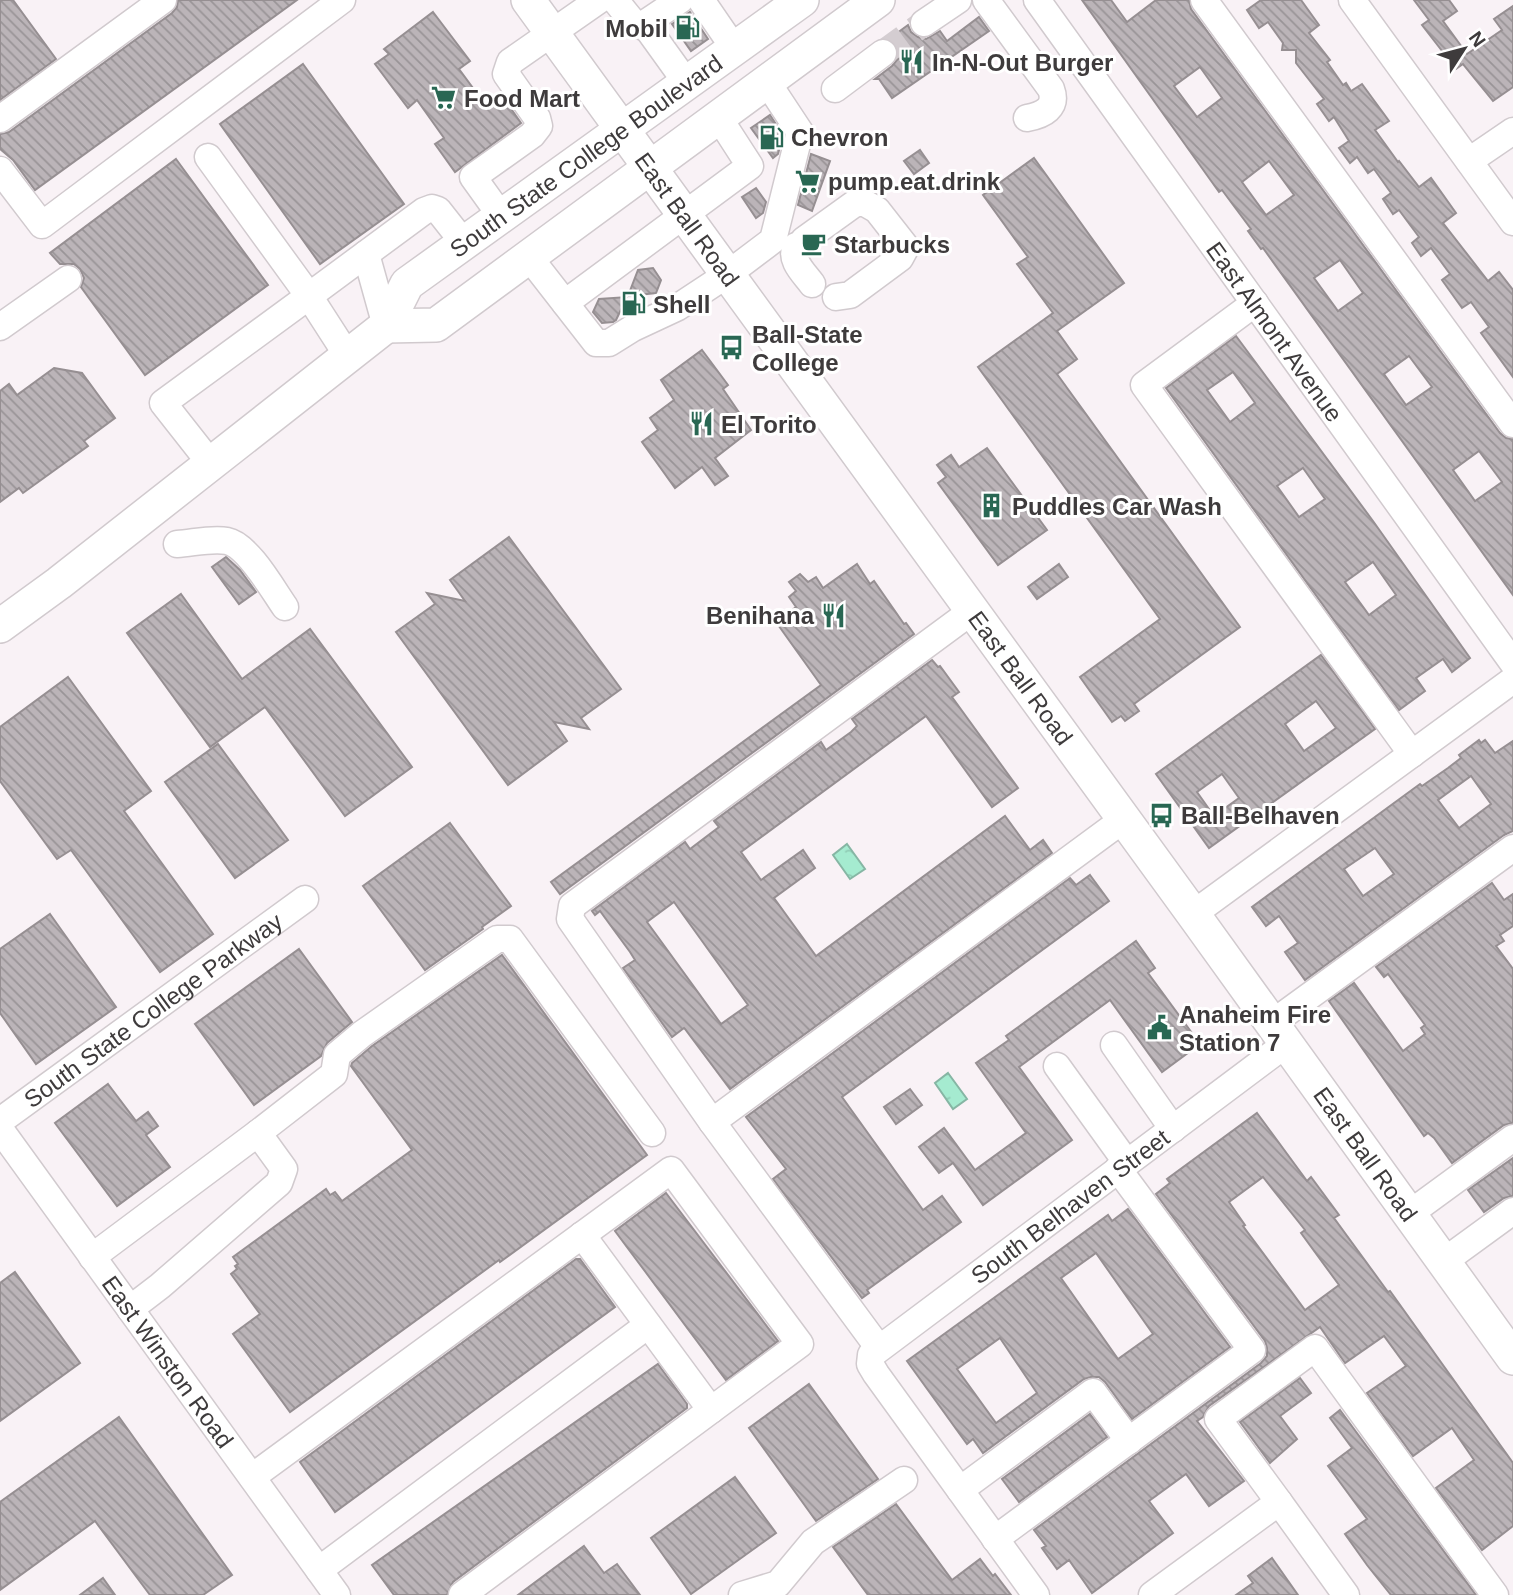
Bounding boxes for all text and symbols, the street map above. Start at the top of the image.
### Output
fuel station icon: Mobil [674,14,702,42]
north arrow [1429,14,1499,84]
place label: Mobil [605,15,668,42]
text: N [1465,28,1490,51]
restaurant icon: In-N-Out Burger [898,48,926,76]
street label: South State College Boulevard [444,49,727,262]
place label: In-N-Out Burger [932,49,1113,76]
supermarket icon: Food Mart [430,84,458,112]
place label: Food Mart [464,85,580,112]
fuel station icon: Chevron [757,123,785,151]
place label: Chevron [791,124,888,151]
street label: East Ball Road [630,147,745,291]
supermarket icon: pump.eat.drink [794,167,822,195]
place label: pump.eat.drink [828,168,1001,195]
cafe icon: Starbucks [800,230,828,258]
place label: Starbucks [834,231,950,258]
street label: East Almont Avenue [1201,236,1348,426]
fuel station icon: Shell [619,290,647,318]
place label: Shell [653,291,710,318]
place label: Ball-State College [752,321,863,376]
bus stop icon: Ball-State College [718,334,746,362]
restaurant icon: El Torito [687,410,715,438]
place label: El Torito [721,411,817,438]
building icon: Puddles Car Wash [978,492,1006,520]
place label: Puddles Car Wash [1012,493,1222,520]
restaurant icon: Benihana [820,601,848,629]
place label: Benihana [706,602,815,629]
street label: East Ball Road [963,605,1079,750]
bus stop icon: Ball-Belhaven [1147,801,1175,829]
place label: Ball-Belhaven [1181,802,1340,829]
street label: South State College Parkway [19,907,287,1113]
place label: Anaheim Fire Station 7 [1179,1001,1331,1056]
public building icon: Anaheim Fire Station 7 [1145,1014,1173,1042]
street label: East Ball Road [1308,1082,1423,1226]
street label: South Belhaven Street [966,1123,1174,1289]
street label: East Winston Road [97,1270,239,1453]

